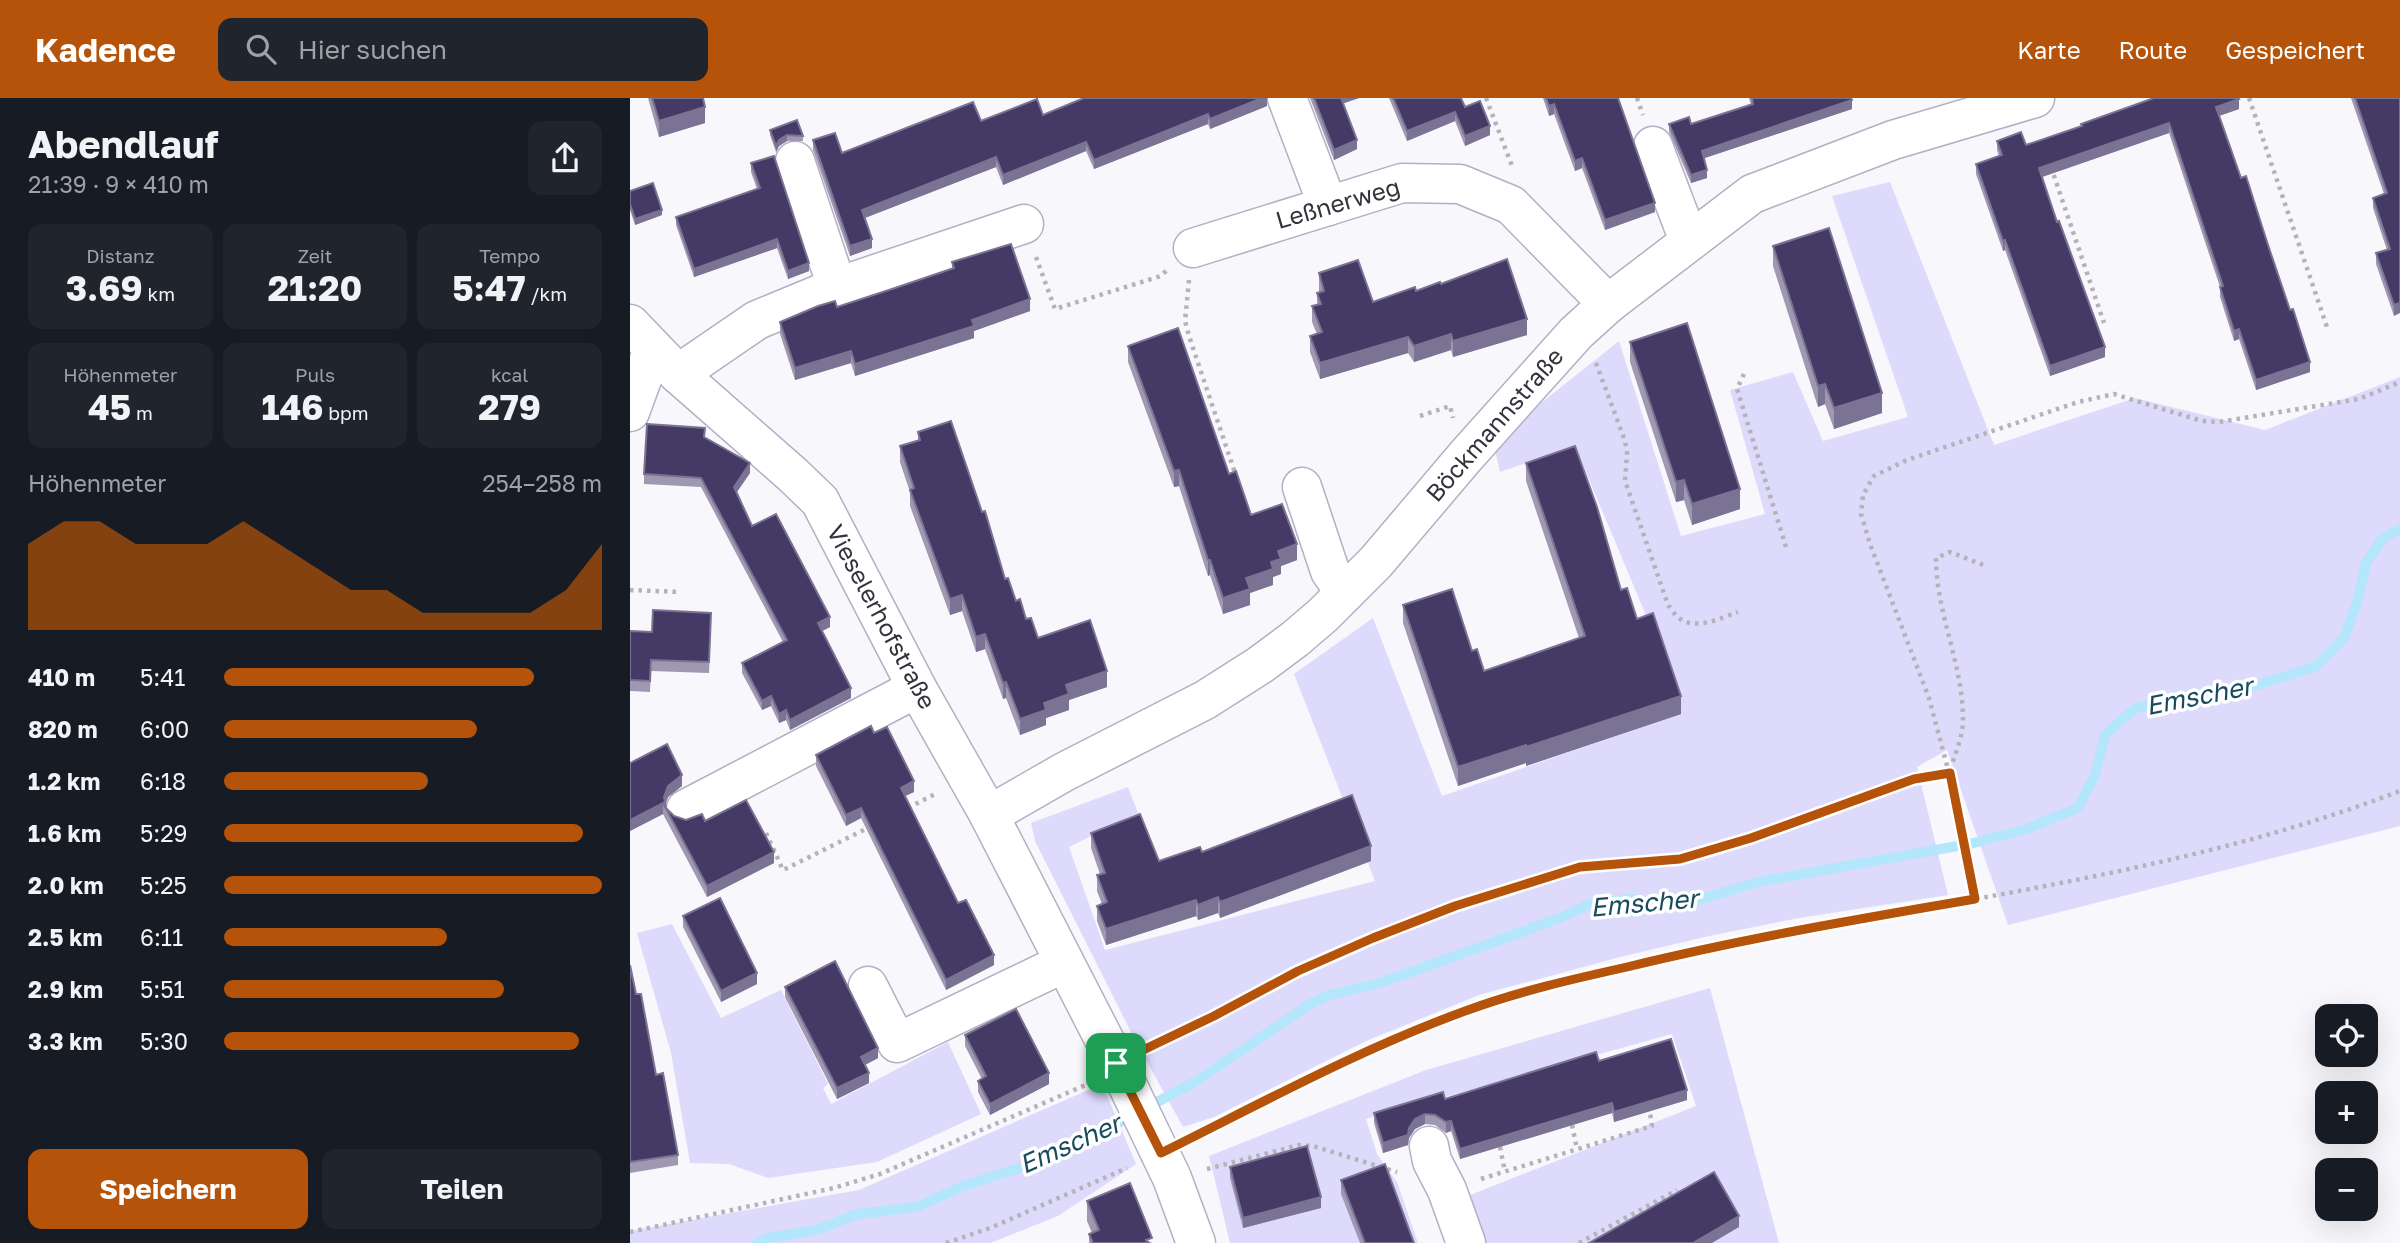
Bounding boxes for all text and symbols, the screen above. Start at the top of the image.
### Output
search box [218,18,708,81]
text: Kadence [35,30,176,69]
icon: search [242,30,280,68]
text: Hier suchen [298,34,447,65]
text: Karte [2017,35,2081,64]
text: Route [2119,35,2187,64]
text: Gespeichert [2225,35,2365,64]
text: Abendlauf [28,121,218,166]
button: share [528,121,602,195]
text: 21:39 · 9 × 410 m [28,170,209,198]
street label: Leßnerweg [1272,171,1403,234]
text: Distanz [86,244,154,267]
text: Zeit [298,244,332,267]
text: Tempo [479,244,540,267]
text: 3.69 [66,267,143,309]
text: 21:20 [268,267,362,309]
text: 5:47 [452,267,526,309]
text: km [143,282,175,305]
text: /km [526,282,567,305]
street label: Böckmannstraße [1419,341,1569,507]
text: Höhenmeter [63,363,177,386]
text: Puls [295,363,335,386]
text: kcal [491,363,528,386]
text: 45 [88,386,131,428]
text: 146 [261,386,324,428]
text: 279 [478,386,541,428]
text: m [131,401,153,424]
text: bpm [324,401,369,424]
text: Höhenmeter [28,469,166,497]
text: 254–258 m [482,469,602,497]
street label: Vieselerhofstraße [822,519,943,713]
text: 410 m [28,663,95,691]
text: 5:41 [140,663,185,691]
water label: Emscher [2143,669,2259,721]
text: 820 m [28,715,98,743]
text: 6:00 [140,715,189,743]
text: 1.2 km [28,767,100,795]
text: 6:18 [140,767,186,795]
text: 1.6 km [28,819,101,847]
text: 5:29 [140,819,188,847]
text: 2.0 km [28,871,104,899]
text: 5:25 [140,871,187,899]
water label: Emscher [1589,882,1703,923]
text: 2.5 km [28,923,103,951]
text: 6:11 [140,923,183,951]
text: 2.9 km [28,975,103,1003]
text: 5:51 [140,975,185,1003]
map controls [2315,1004,2378,1221]
button: locate [2315,1004,2378,1067]
text: 3.3 km [28,1027,103,1055]
text: 5:30 [140,1027,188,1055]
pin [1086,1033,1146,1093]
icon: arrive [1097,1044,1135,1082]
button: + [2315,1081,2378,1144]
water label: Emscher [1014,1106,1129,1180]
button: Speichern [28,1149,308,1229]
button: Teilen [322,1149,602,1229]
button: − [2315,1158,2378,1221]

